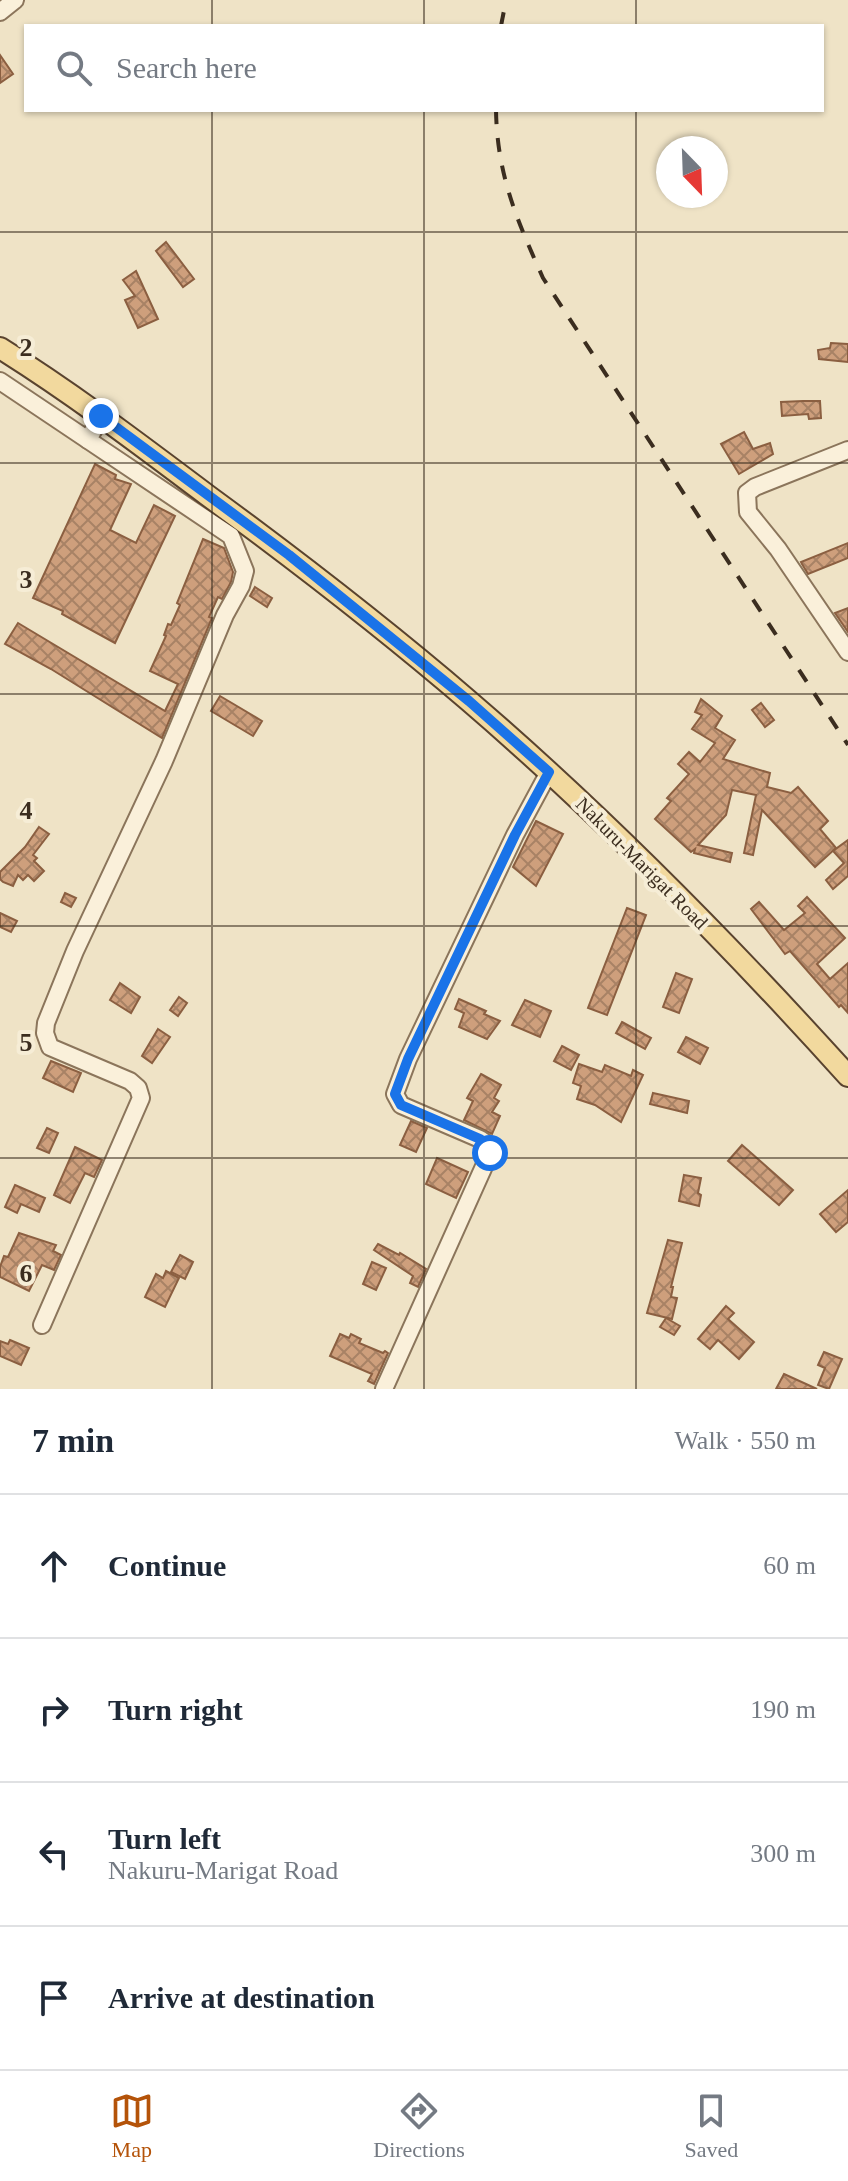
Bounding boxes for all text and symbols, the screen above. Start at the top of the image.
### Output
search box [24,24,824,112]
icon: search [52,46,96,90]
text: Search here [116,51,257,84]
north arrow [656,136,728,208]
text: 2 [20,333,33,362]
route end [83,398,119,434]
text: 3 [20,565,33,594]
street label: Nakuru-Marigat Road [571,793,712,934]
text: 4 [20,796,33,825]
text: 5 [20,1028,33,1057]
route start [472,1135,508,1171]
text: 6 [20,1259,33,1288]
text: 7 min [32,1422,114,1459]
text: Walk · 550 m [674,1426,816,1455]
icon: ahead [32,1544,76,1588]
text: Continue [108,1549,226,1582]
text: 60 m [763,1551,816,1580]
icon: right [32,1688,76,1732]
text: Turn right [108,1693,243,1726]
text: 190 m [750,1695,816,1724]
text: Turn left [108,1822,221,1855]
icon: left [32,1832,76,1876]
text: 300 m [750,1839,816,1868]
text: Nakuru-Marigat Road [108,1856,338,1885]
icon: arrive [32,1976,76,2020]
text: Arrive at destination [108,1981,375,2014]
tab: Map [110,2089,154,2163]
tab: Directions [373,2089,465,2163]
tab: Saved [684,2089,738,2163]

